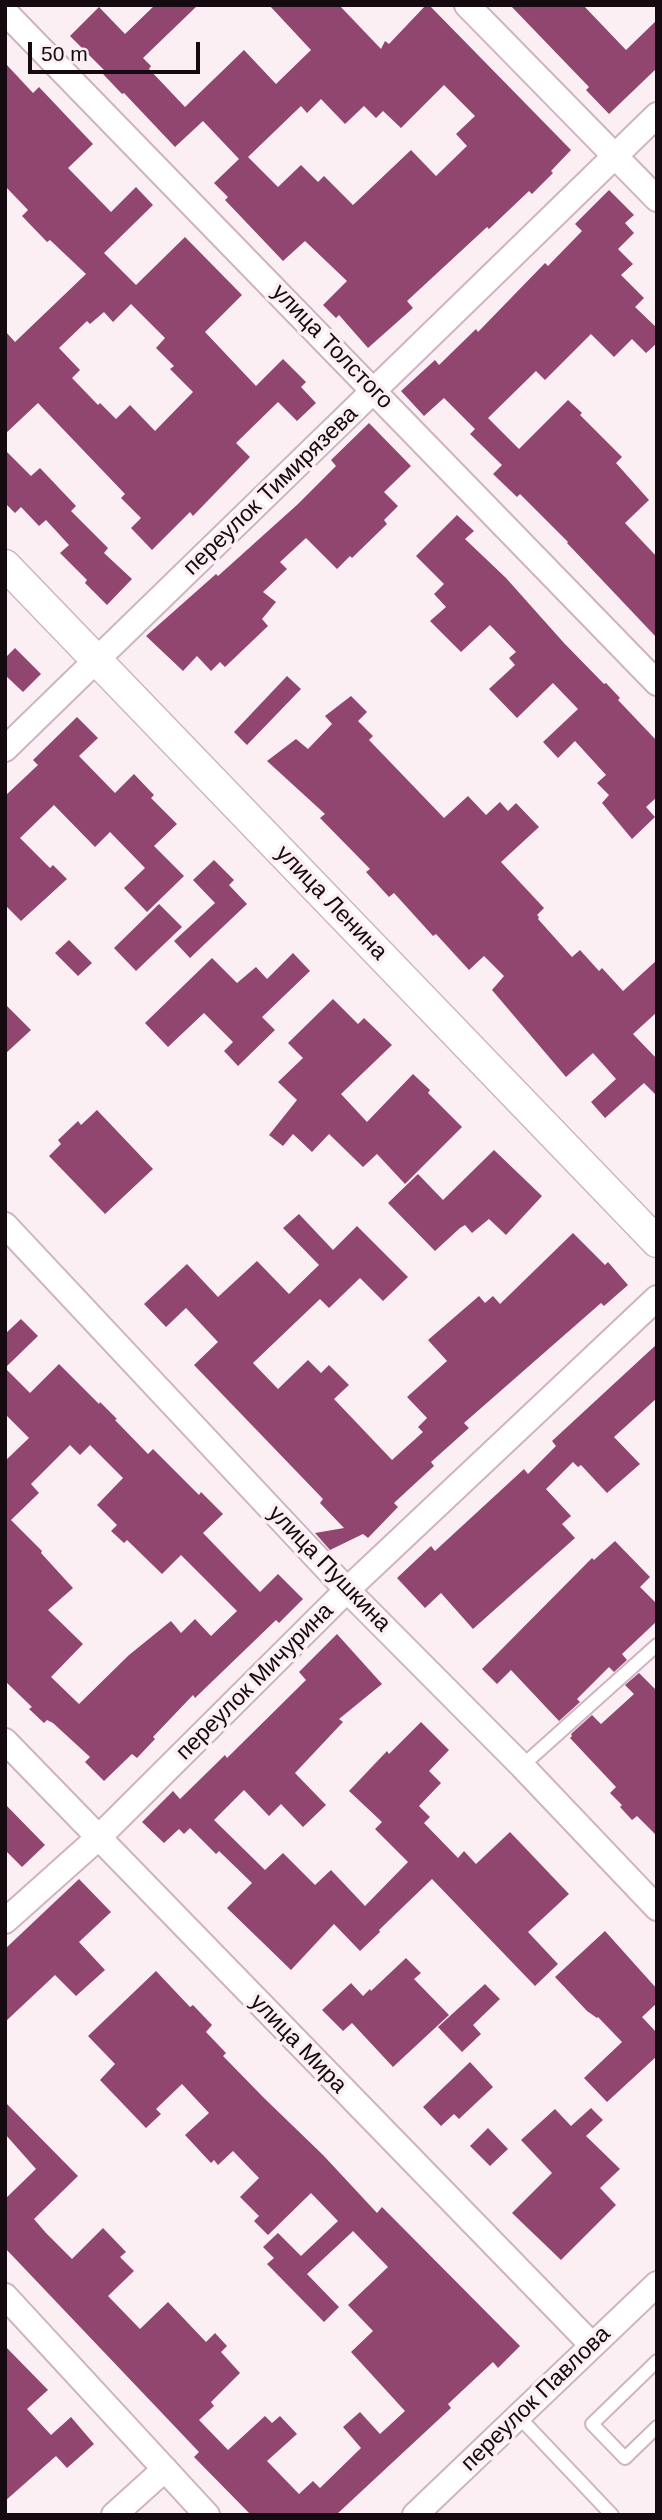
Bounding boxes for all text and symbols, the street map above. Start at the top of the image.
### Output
scale bar [32,28,203,72]
text: 50 m [41,42,88,65]
street label: улица Толстого [266,279,398,415]
street label: переулок Тимирязева [178,401,364,581]
street label: улица Ленина [269,840,393,966]
street label: улица Пушкина [262,1500,396,1638]
street label: переулок Мичурина [171,1598,339,1766]
street label: улица Мира [244,1989,352,2099]
street label: переулок Павлова [456,2321,616,2477]

